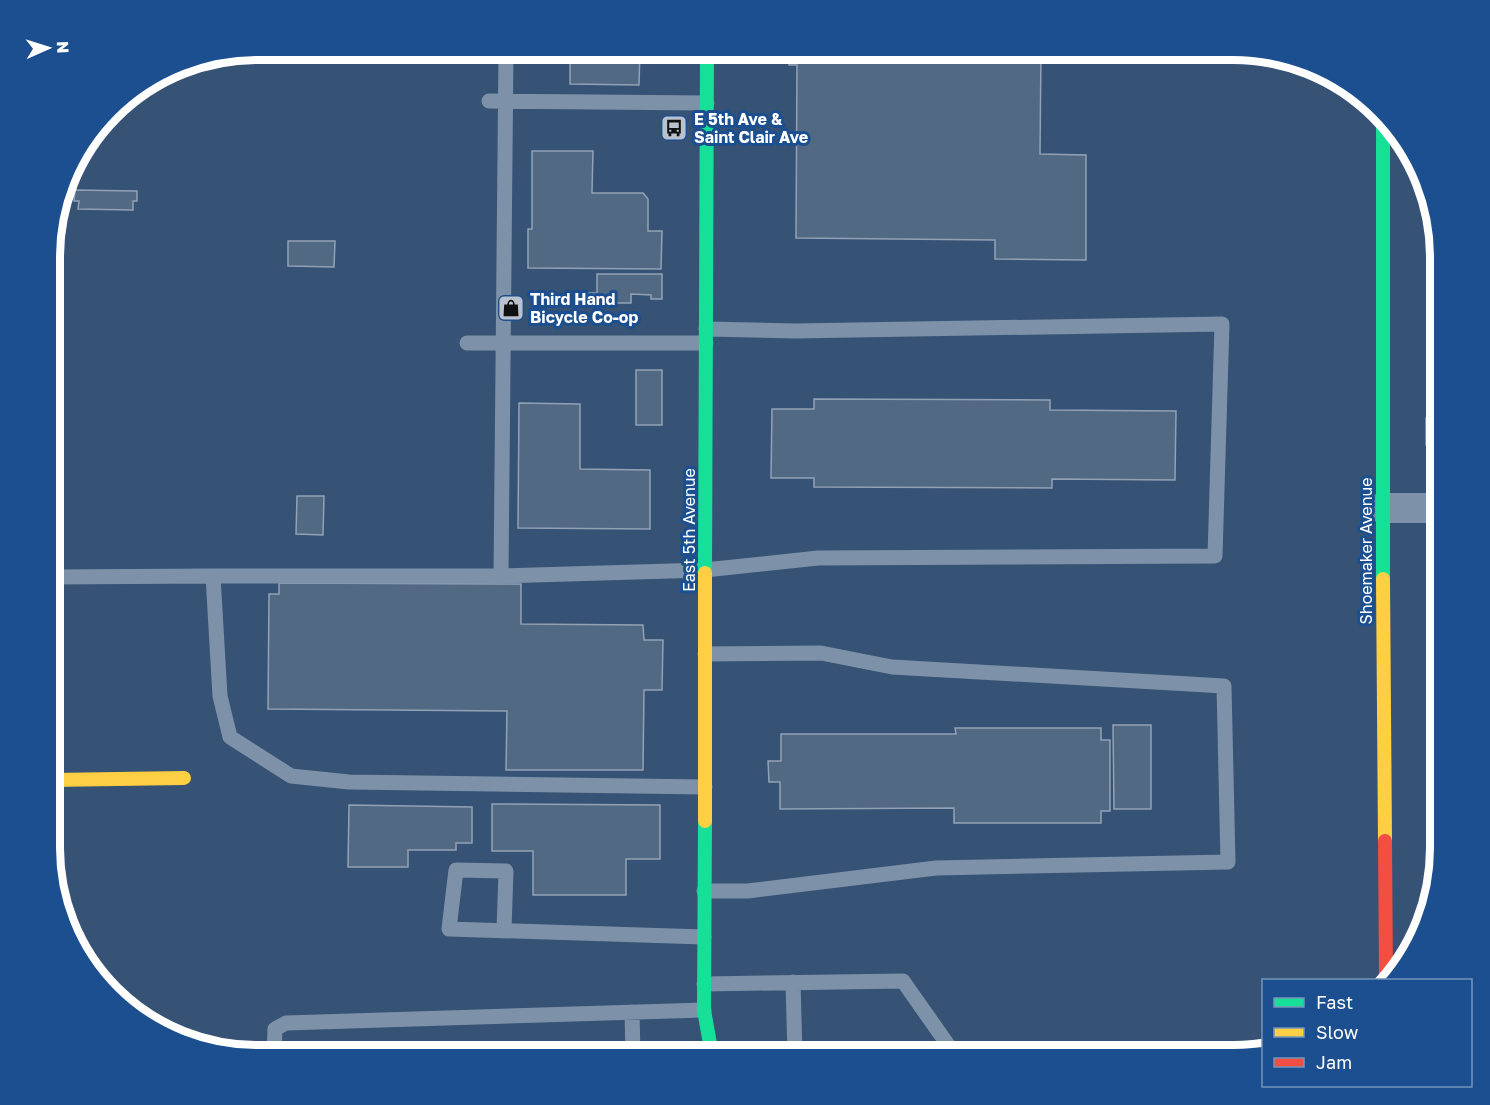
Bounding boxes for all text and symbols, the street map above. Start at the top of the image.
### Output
north arrow [18,18,78,78]
text: N [53,41,73,54]
place label: E 5th Ave & Saint Clair Ave [694,109,808,147]
bus stop icon: E 5th Ave & Saint Clair Ave [659,113,689,143]
place label: Third Hand Bicycle Co-op [530,289,638,327]
shop icon: Third Hand Bicycle Co-op [496,293,526,323]
street label: East 5th Avenue [679,468,699,592]
street label: Shoemaker Avenue [1356,478,1376,624]
legend [1262,979,1472,1087]
text: Fast [1316,991,1353,1013]
text: Slow [1316,1021,1359,1043]
text: Jam [1316,1051,1352,1073]

